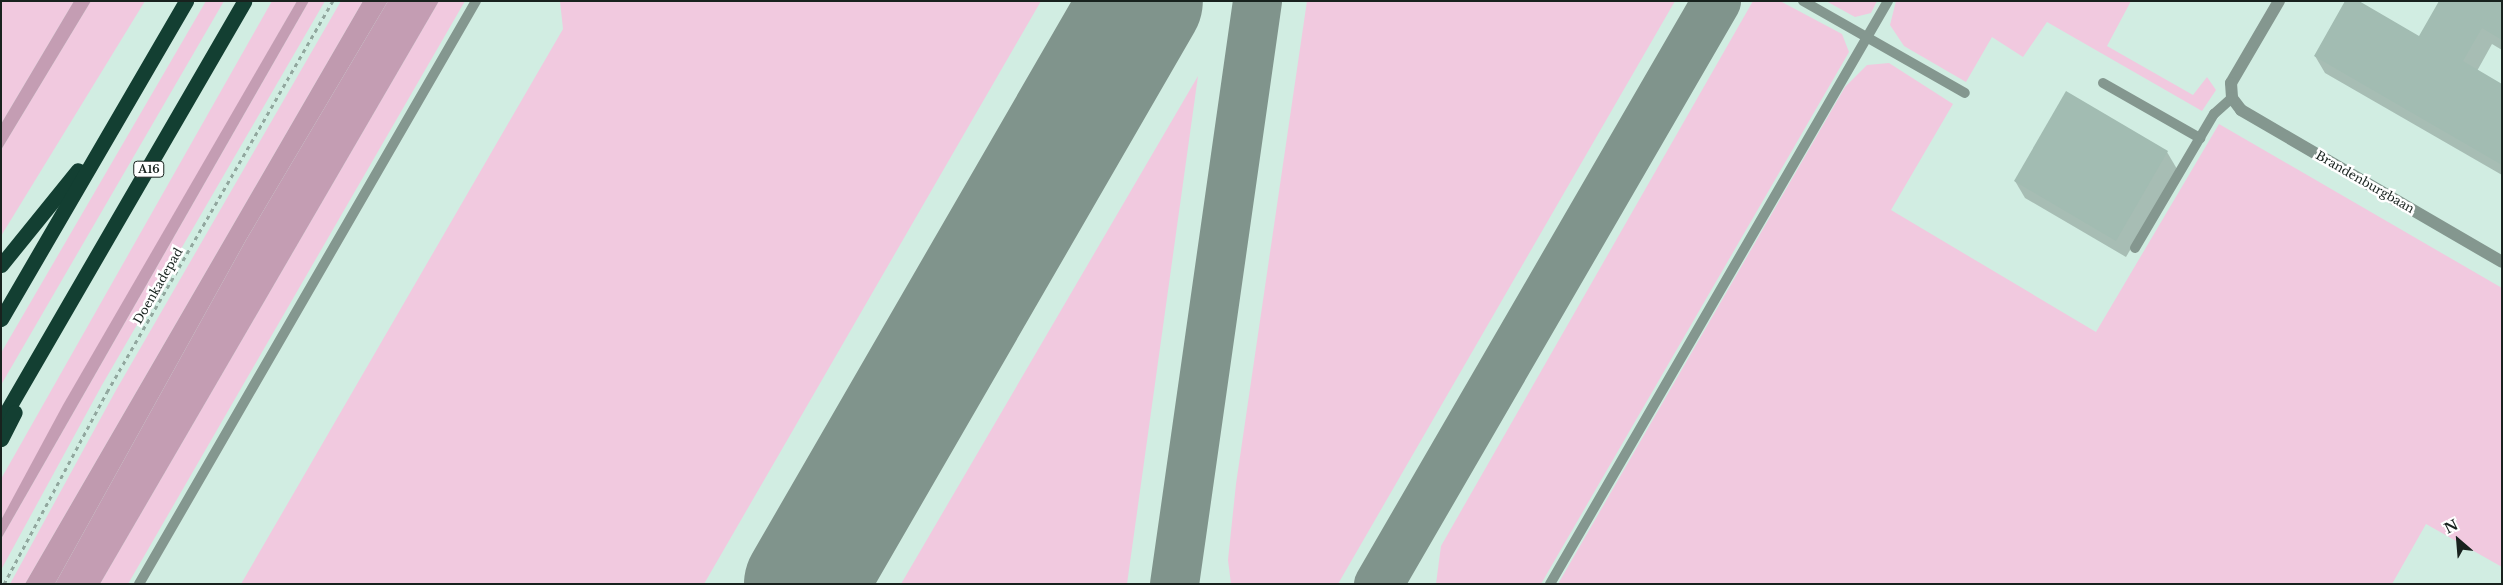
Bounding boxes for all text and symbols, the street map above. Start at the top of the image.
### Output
street label: Brandenburgbaan [2313,148,2417,216]
road number: A16 [133,160,165,178]
street label: Doenkadepad [130,245,186,327]
north arrow [2433,515,2483,565]
text: N [2441,516,2461,538]

